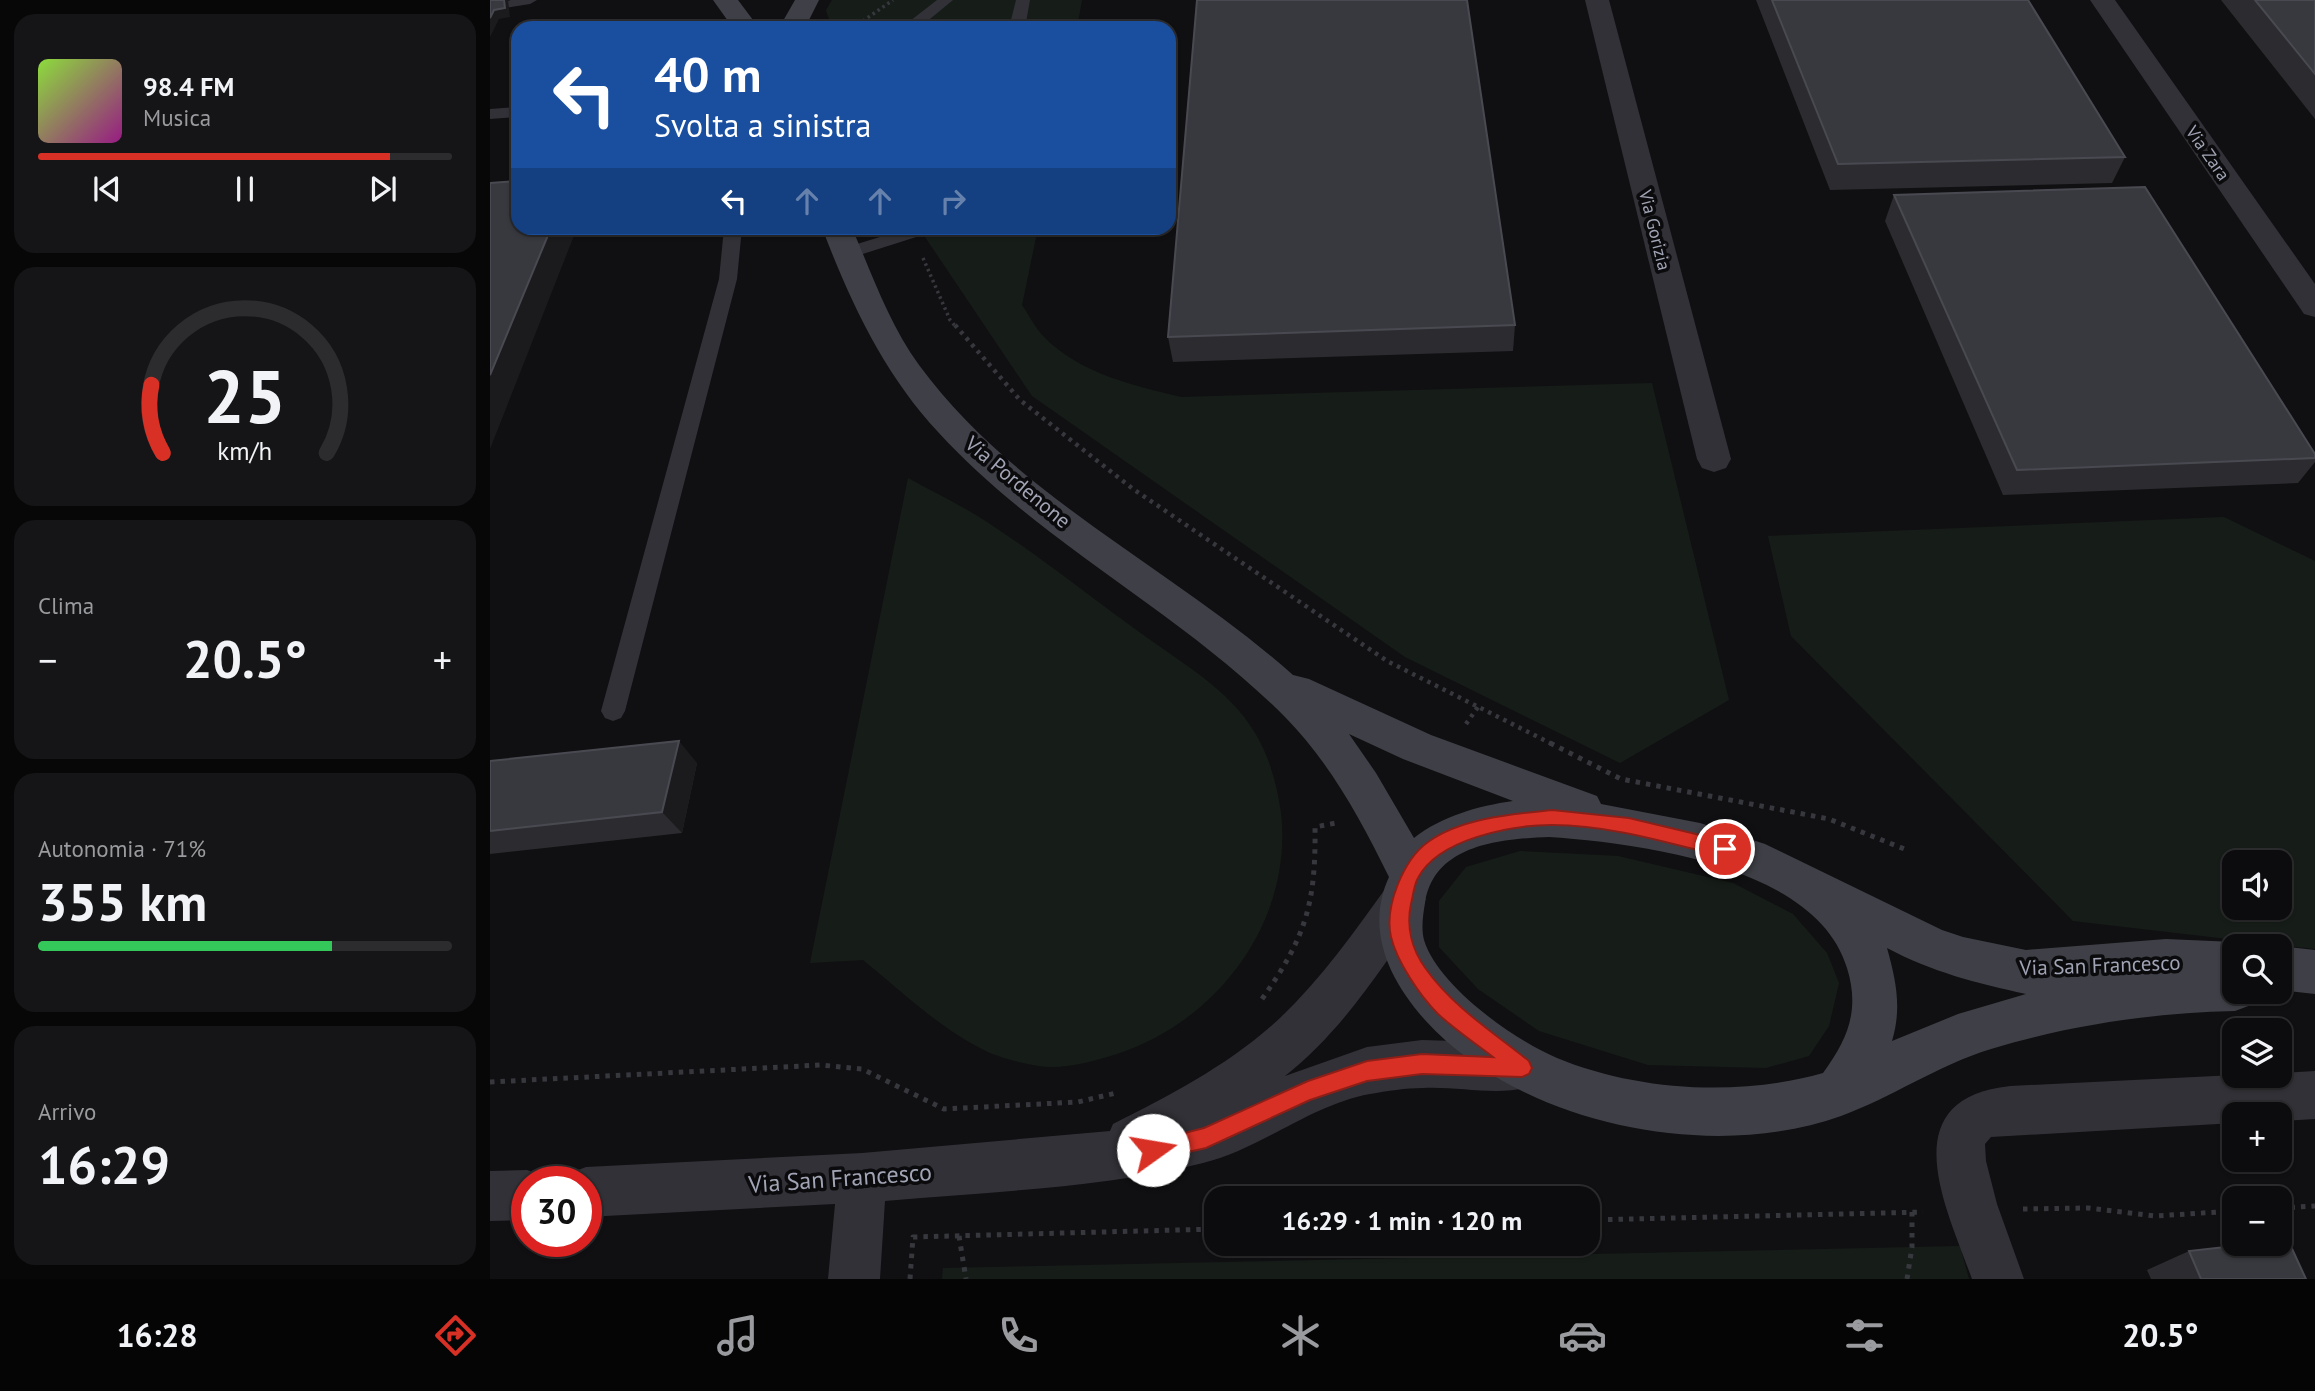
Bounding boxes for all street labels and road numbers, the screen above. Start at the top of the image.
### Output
street label: Via Zara [2180,120,2235,185]
street label: Via Gorizia [1634,186,1676,273]
street label: Via Pordenone [959,429,1076,534]
street label: Via San Francesco [2018,949,2181,981]
street label: Via San Francesco [746,1156,933,1200]

